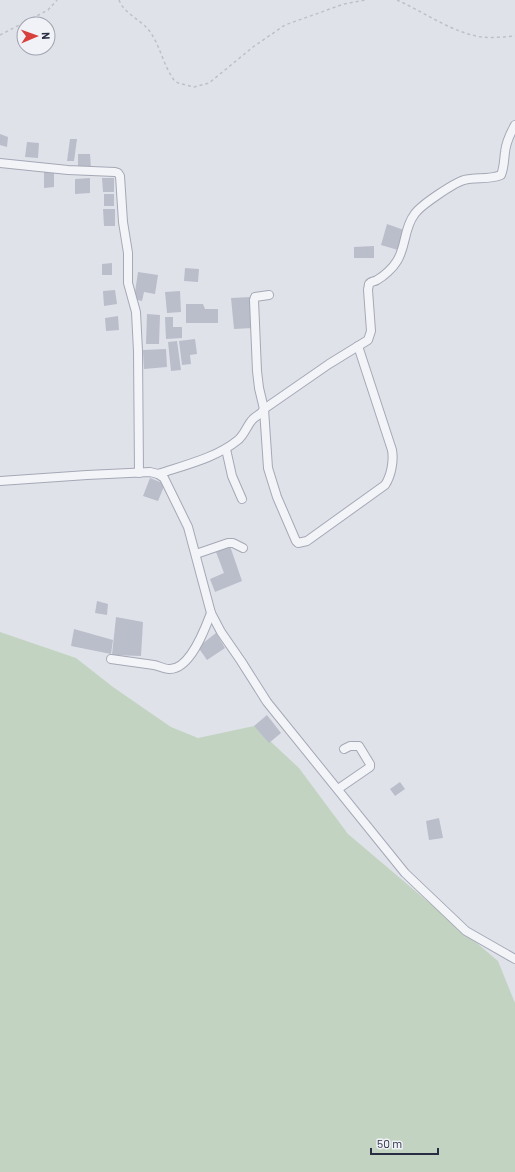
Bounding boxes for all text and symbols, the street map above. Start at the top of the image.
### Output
north arrow [16,16,56,56]
text: N [40,32,53,40]
scale bar [371,1130,438,1156]
text: 50 m [377,1136,402,1150]

